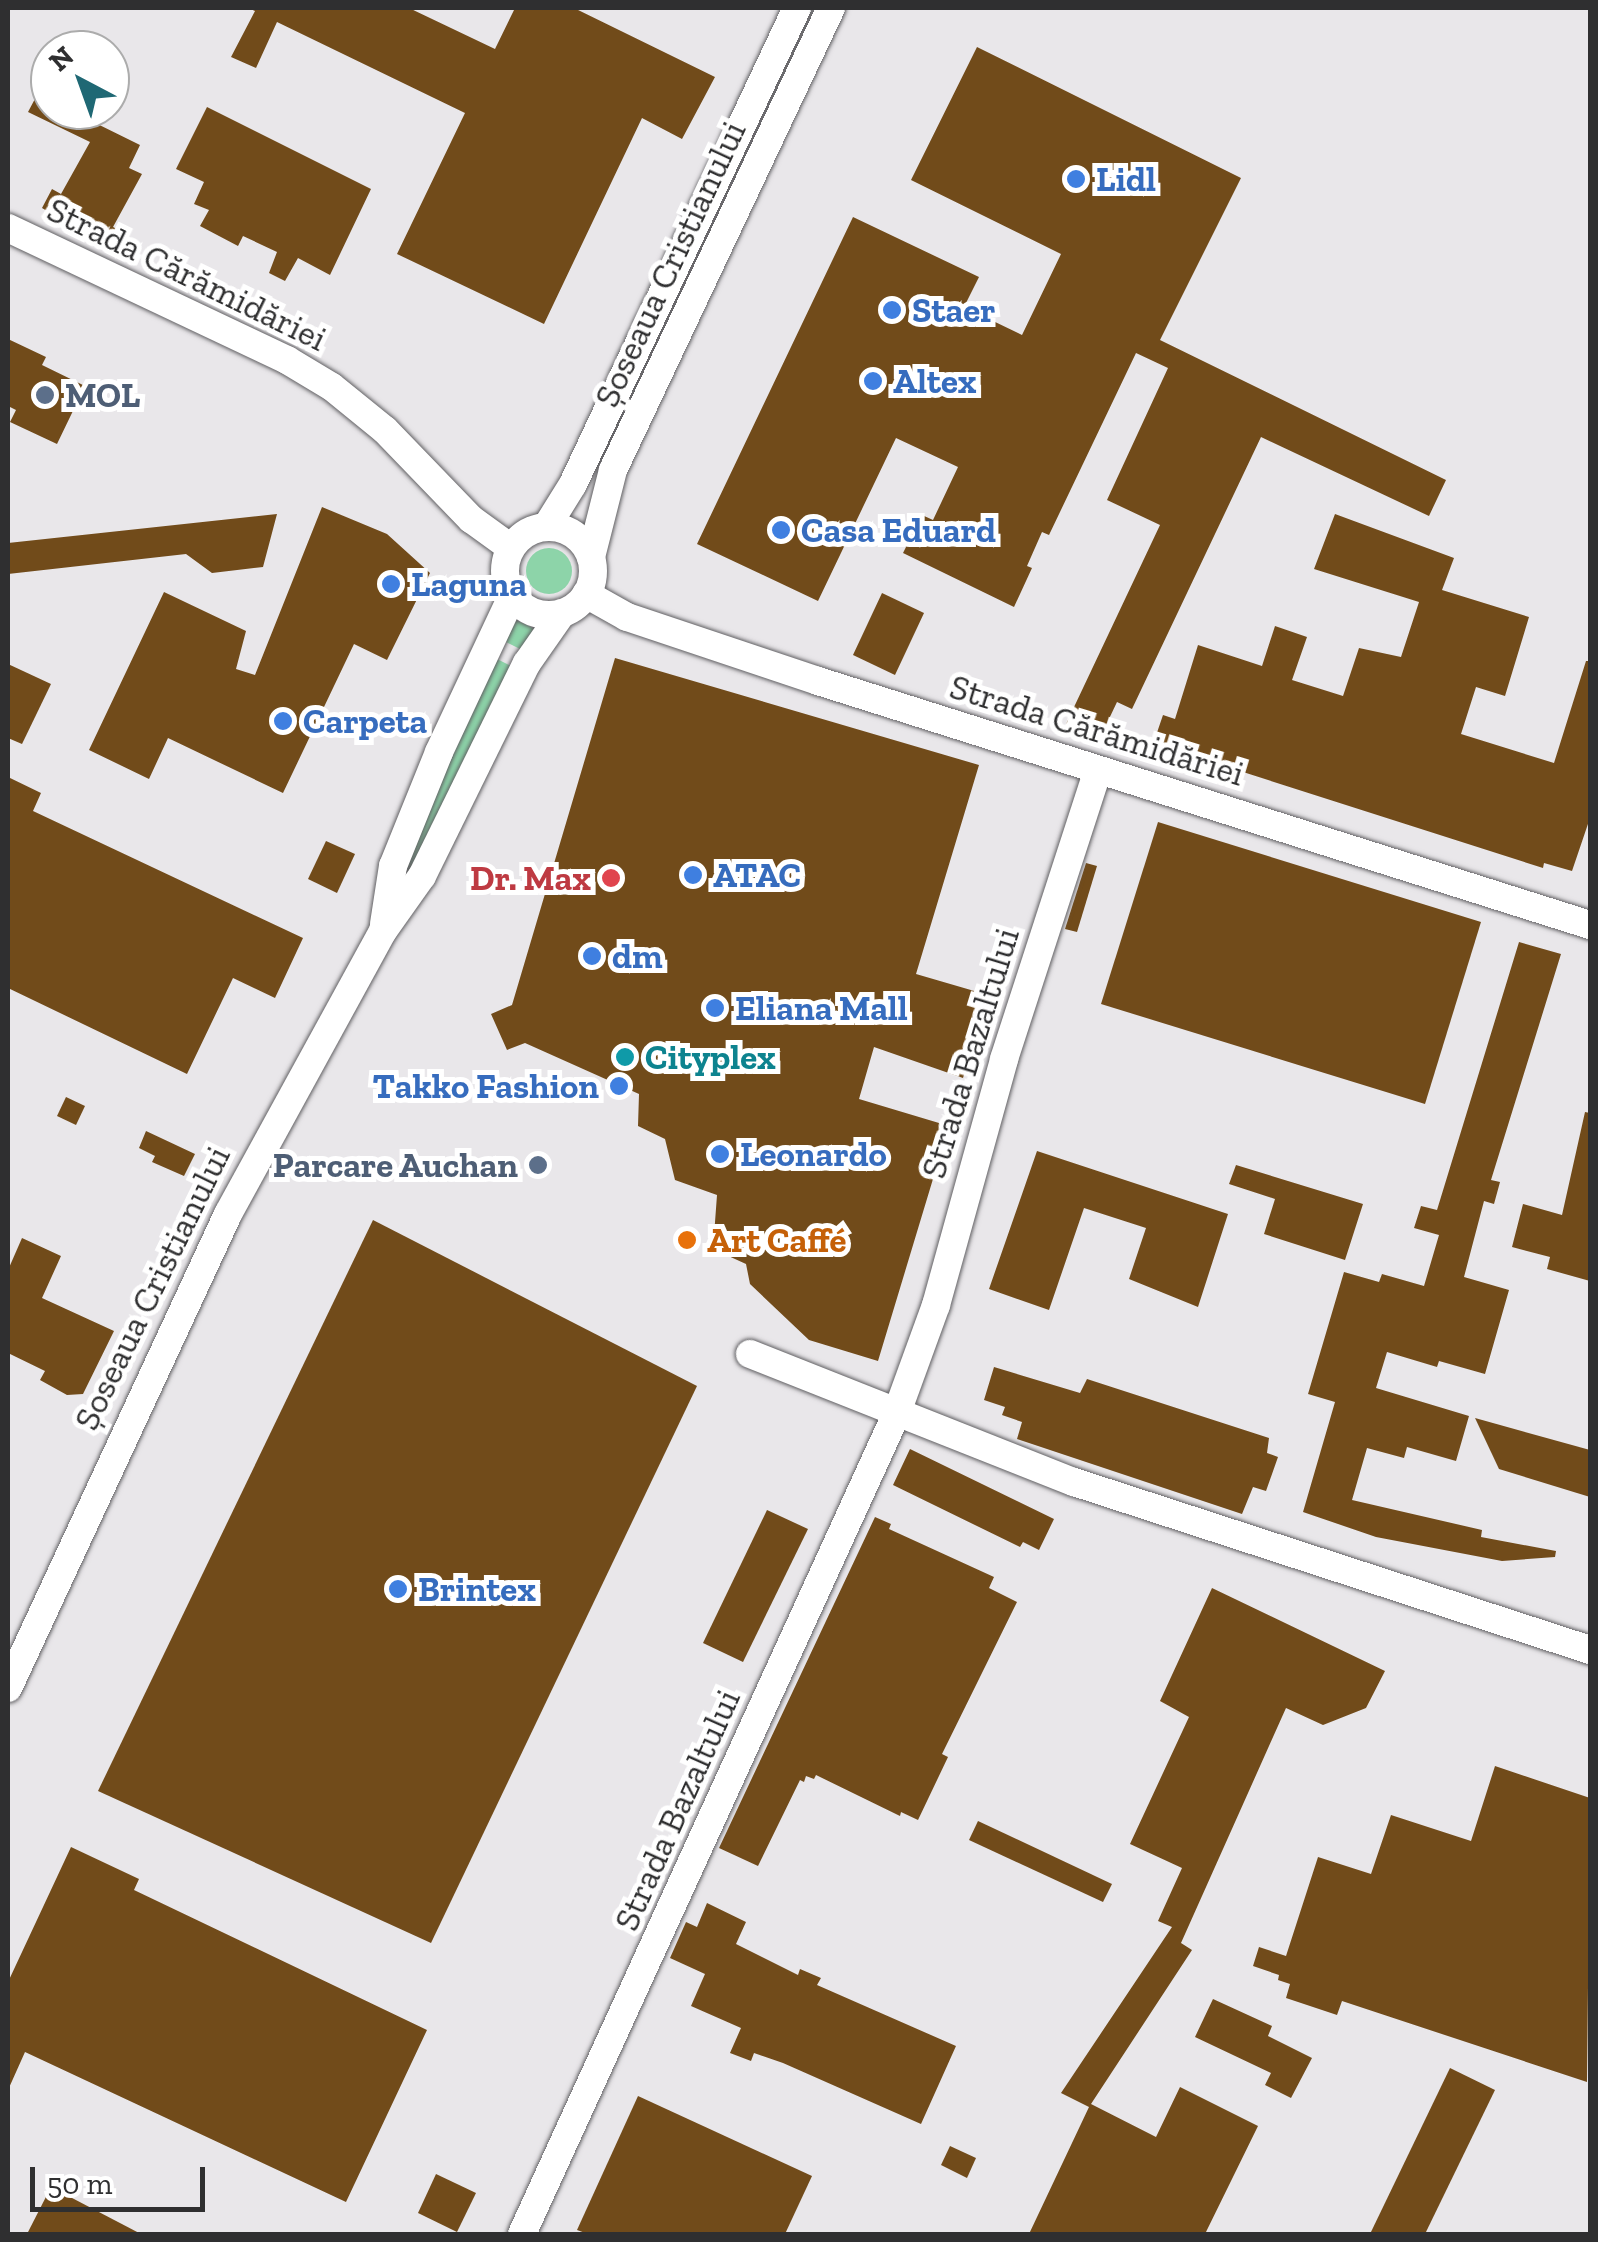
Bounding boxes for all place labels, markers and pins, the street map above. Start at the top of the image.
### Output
place label: Lidl [1096,158,1156,200]
marker: Lidl [1065,168,1087,190]
place label: Staer [912,289,995,331]
marker: Staer [881,299,903,321]
place label: Altex [893,360,977,402]
marker: Altex [862,370,884,392]
place label: MOL [65,374,140,416]
marker: MOL [34,384,56,406]
place label: Casa Eduard [801,509,996,551]
marker: Casa Eduard [770,519,792,541]
place label: Laguna [411,563,527,605]
marker: Laguna [380,573,402,595]
place label: Carpeta [303,700,427,742]
marker: Carpeta [272,710,294,732]
place label: ATAC [713,854,801,896]
place label: Dr. Max [470,857,591,899]
marker: ATAC [682,864,704,886]
marker: Dr. Max [600,867,622,889]
place label: dm [612,935,663,977]
marker: dm [581,945,603,967]
place label: Eliana Mall [735,987,908,1029]
marker: Eliana Mall [704,997,726,1019]
place label: Cityplex [645,1036,776,1078]
marker: Cityplex [614,1046,636,1068]
place label: Takko Fashion [372,1065,599,1107]
marker: Takko Fashion [608,1075,630,1097]
place label: Leonardo [740,1133,887,1175]
marker: Leonardo [709,1143,731,1165]
place label: Parcare Auchan [272,1144,518,1186]
marker: Parcare Auchan [527,1154,549,1176]
place label: Art Caffé [707,1219,846,1261]
marker: Art Caffé [676,1229,698,1251]
place label: Brintex [418,1568,536,1610]
marker: Brintex [387,1578,409,1600]

